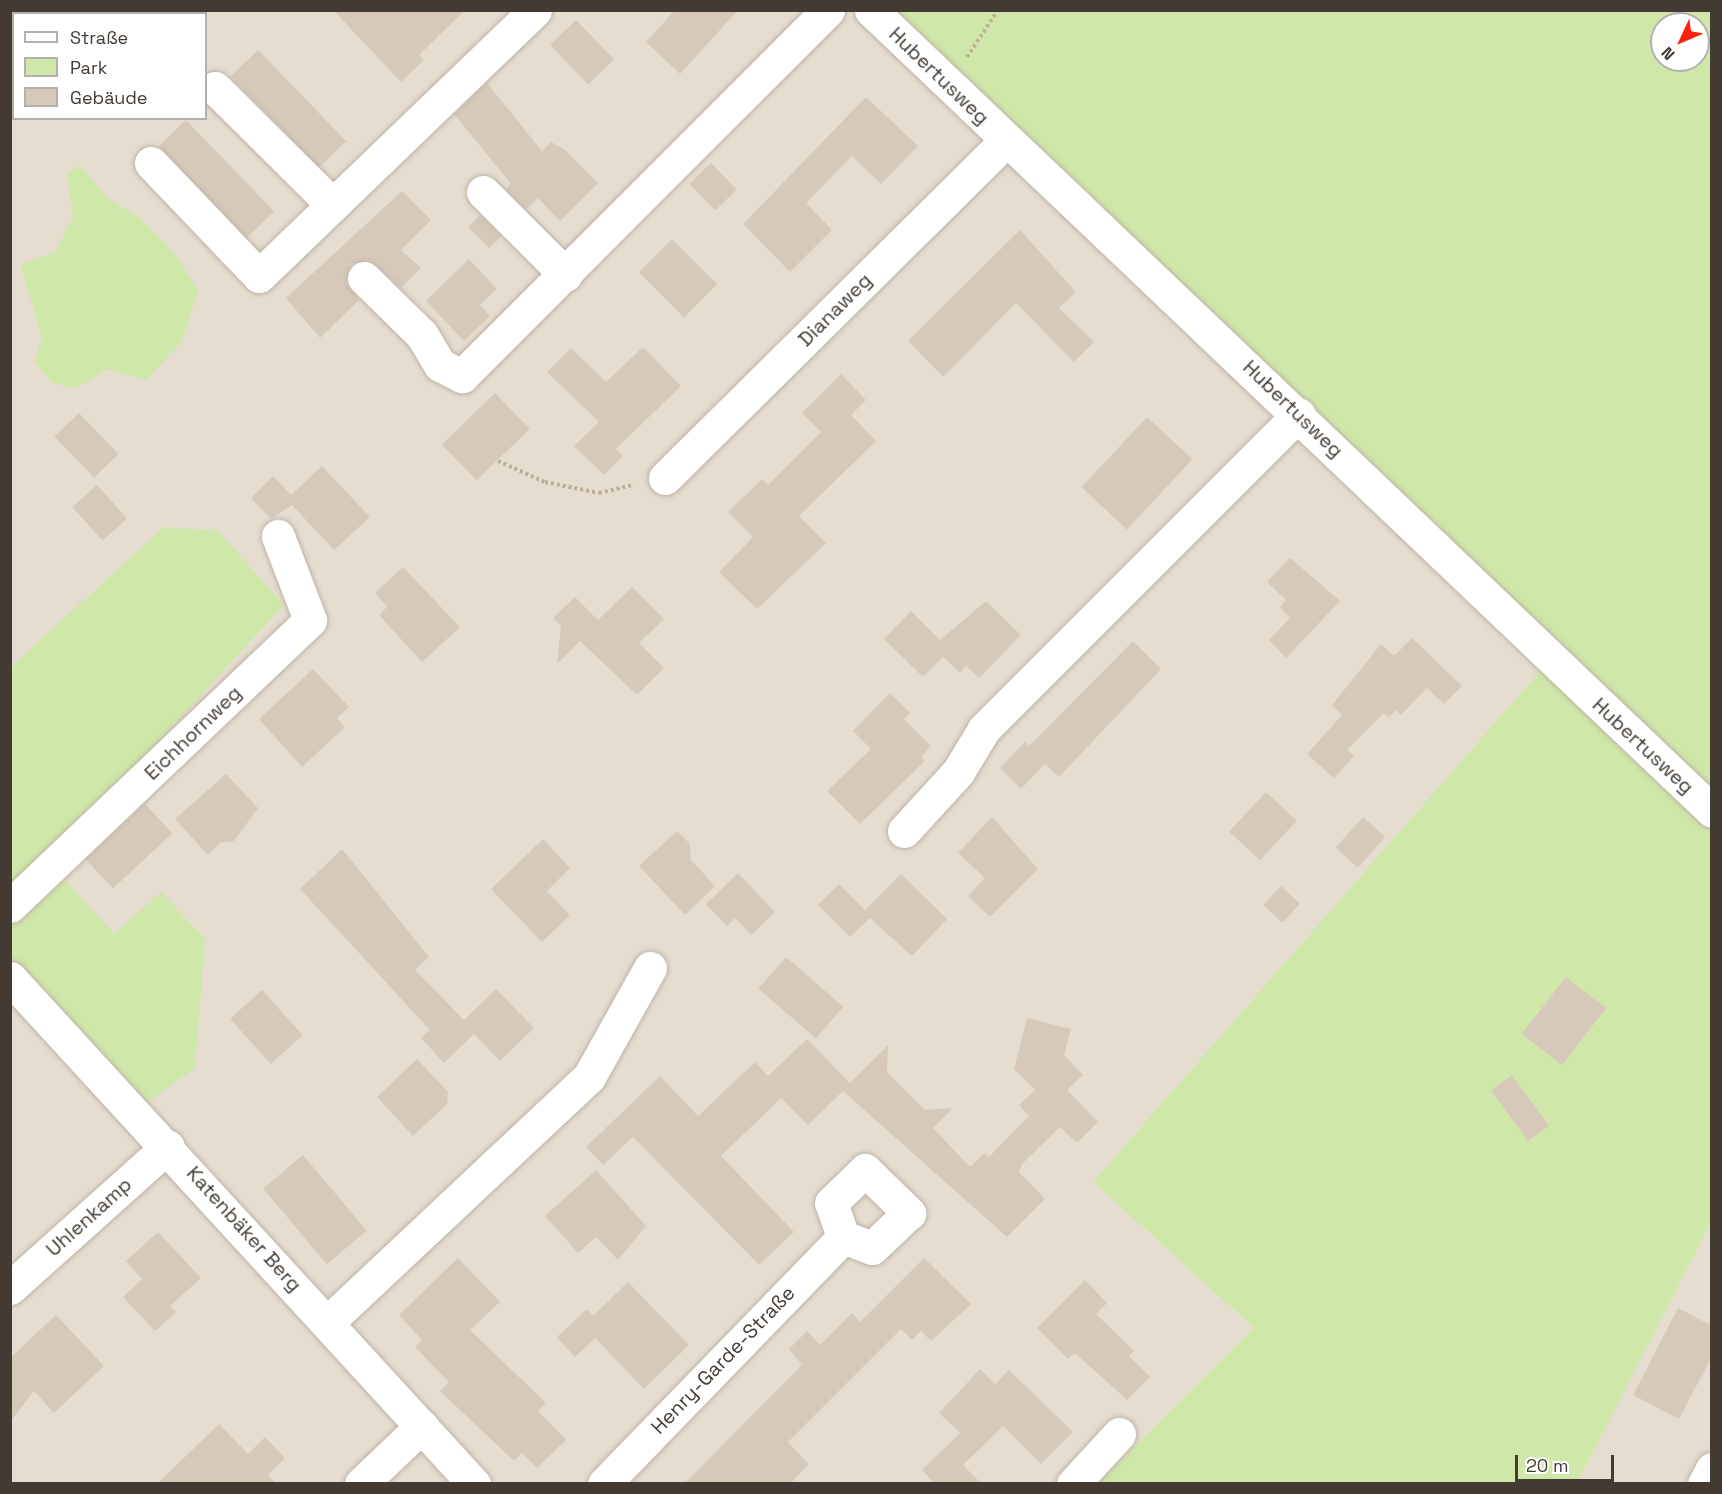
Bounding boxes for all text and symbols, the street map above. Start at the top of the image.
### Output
legend [12,12,207,120]
north arrow [1650,12,1710,72]
street label: Hubertusweg [884,22,994,130]
text: Straße [70,26,128,49]
text: N [1657,42,1679,65]
text: Park [70,56,107,79]
text: Gebäude [70,86,148,109]
street label: Dianaweg [793,268,877,352]
street label: Hubertusweg [1238,355,1348,463]
street label: Eichhornweg [140,681,246,785]
street label: Hubertusweg [1587,693,1699,799]
street label: Katenbäker Berg [181,1161,307,1297]
street label: Uhlenkamp [41,1172,137,1262]
street label: Henry-Garde-Straße [646,1281,800,1439]
scale bar [1518,1443,1617,1481]
text: 20 m [1526,1454,1569,1477]

